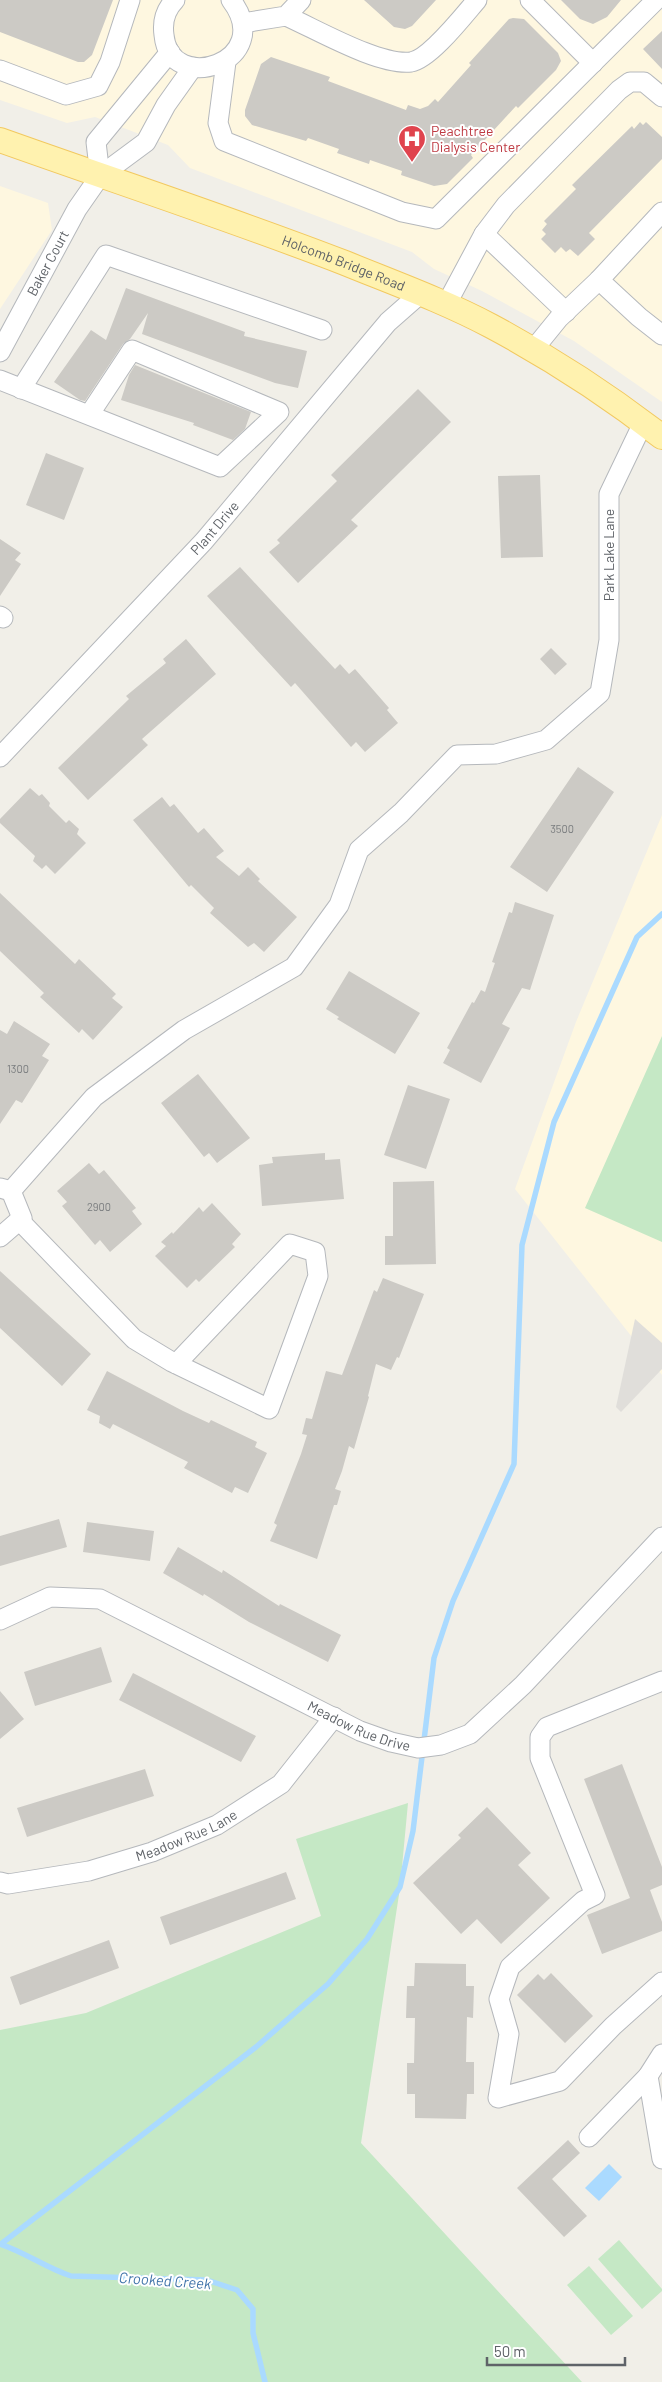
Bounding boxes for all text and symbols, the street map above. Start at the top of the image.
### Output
place label: Peachtree Dialysis Center [431,122,520,155]
hospital icon: Peachtree Dialysis Center [397,124,427,163]
street label: Baker Court [23,227,72,299]
street label: Holcomb Bridge Road [280,231,408,294]
street label: Plant Drive [187,497,242,558]
street label: Park Lake Lane [600,509,617,601]
house number: 3500 [550,822,574,835]
house number: 1300 [7,1062,29,1075]
house number: 2900 [87,1200,111,1213]
street label: Meadow Rue Drive [305,1697,412,1754]
street label: Meadow Rue Lane [134,1806,240,1864]
water label: Crooked Creek [118,2268,212,2292]
scale bar [487,2334,624,2366]
text: 50 m [494,2342,526,2360]

